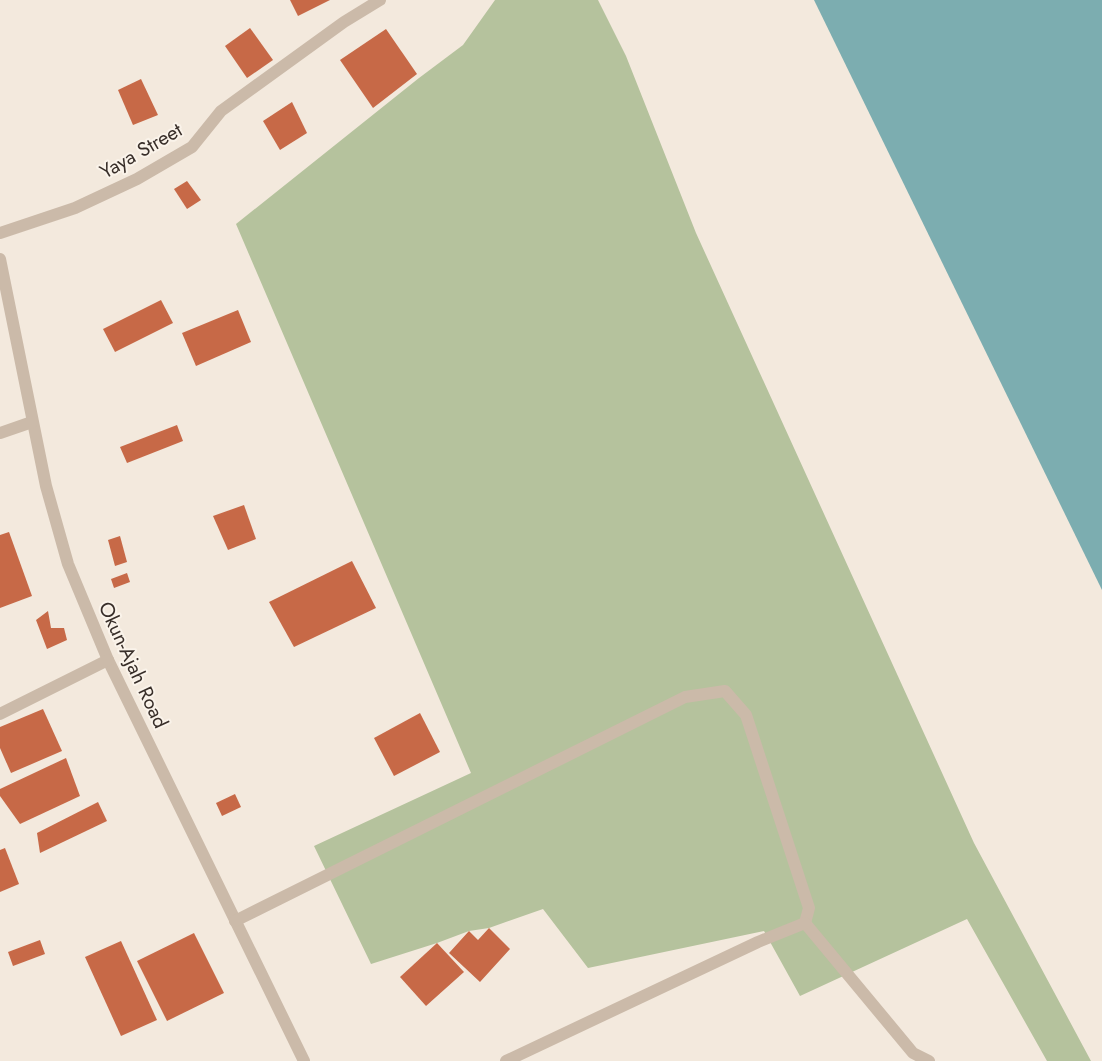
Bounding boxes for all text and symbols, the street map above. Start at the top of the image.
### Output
street label: Yaya Street [94,116,188,186]
street label: Okun-Ajah Road [91,597,175,733]

